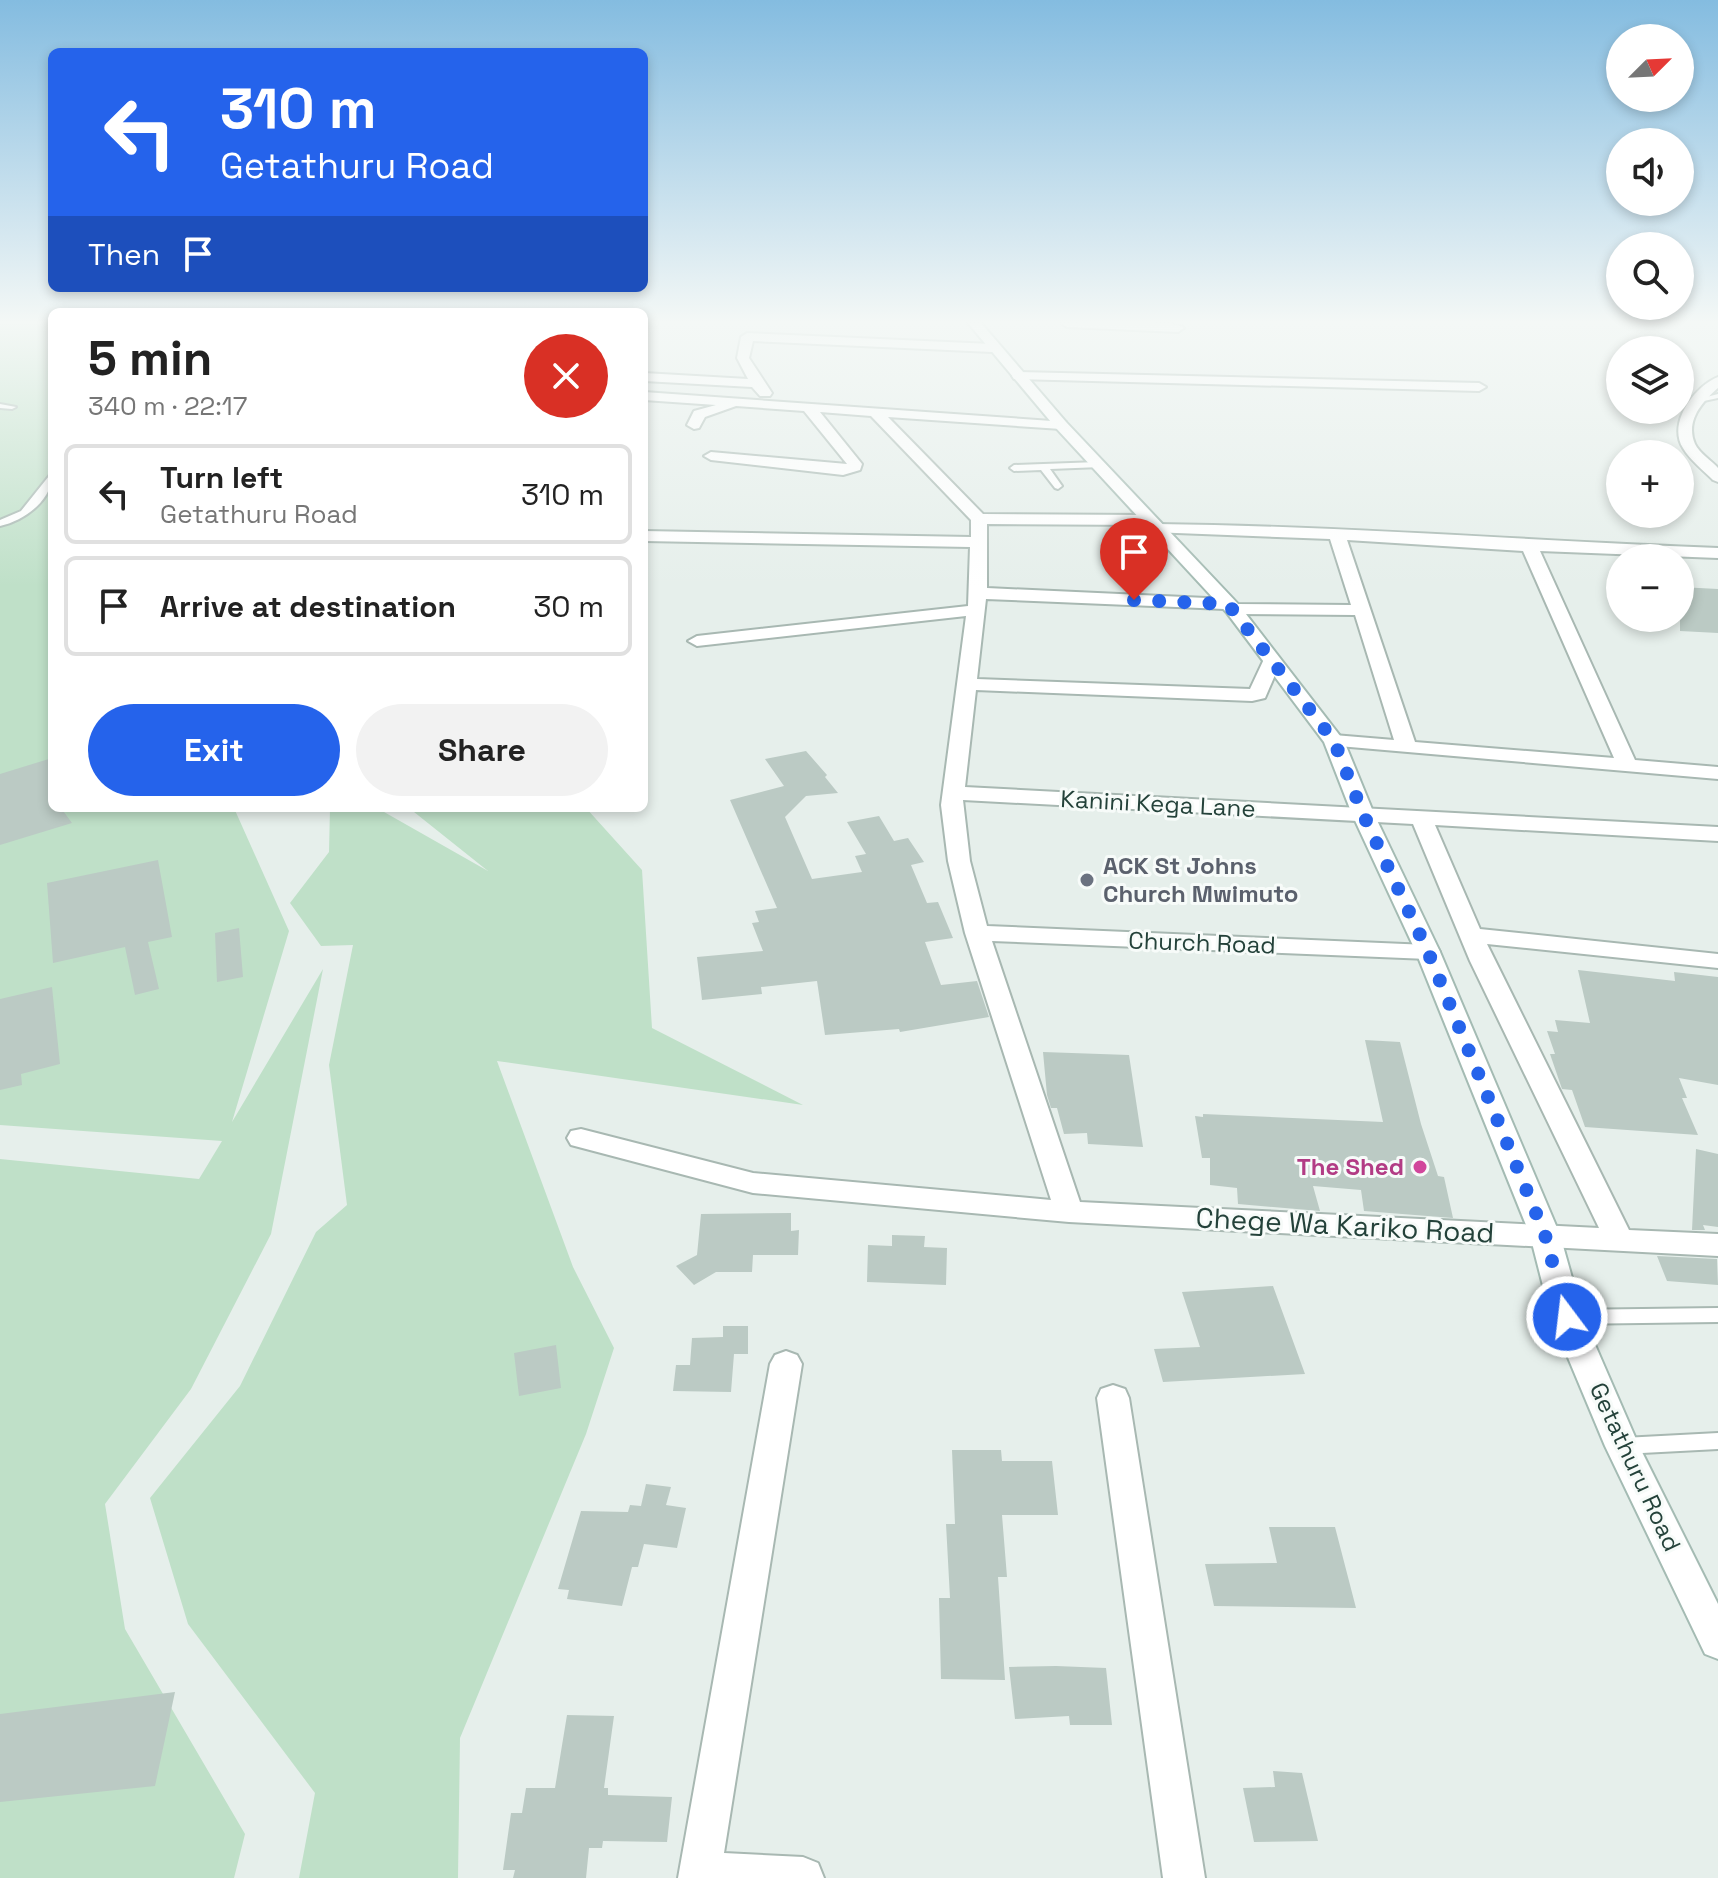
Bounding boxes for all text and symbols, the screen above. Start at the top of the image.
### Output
north arrow [1606,24,1694,112]
map controls [1606,24,1694,632]
text: 310 m [220,73,377,144]
icon: left [88,80,192,184]
button: sound [1606,128,1694,216]
text: Getathuru Road [220,143,494,189]
icon: arrive [176,232,220,276]
button: search [1606,232,1694,320]
text: Then [88,235,160,274]
text: 5 min [88,328,212,389]
button: close [524,334,608,418]
button: layers [1606,336,1694,424]
text: 340 m · 22:17 [88,389,247,423]
button: + [1606,440,1694,528]
text: Turn left [160,458,283,497]
icon: left [92,472,136,516]
text: 310 m [521,475,604,514]
text: Getathuru Road [160,497,358,531]
pin [1100,518,1168,600]
icon: arrive [1112,530,1156,574]
button: − [1606,544,1694,632]
icon: arrive [92,584,136,628]
text: Arrive at destination [160,587,456,626]
text: 30 m [533,587,604,626]
button: Exit [88,704,340,796]
button: Share [356,704,608,796]
street label: Kanini Kega Lane [1060,783,1256,824]
place label: ACK St Johns Church Mwimuto [1103,850,1299,909]
marker: ACK St Johns Church Mwimuto [1078,871,1096,889]
street label: Church Road [1128,924,1276,961]
place label: The Shed [1297,1151,1404,1182]
marker: The Shed [1411,1158,1429,1176]
street label: Chege Wa Kariko Road [1195,1199,1495,1251]
position arrow [1525,1275,1609,1359]
street label: Getathuru Road [1583,1377,1688,1556]

